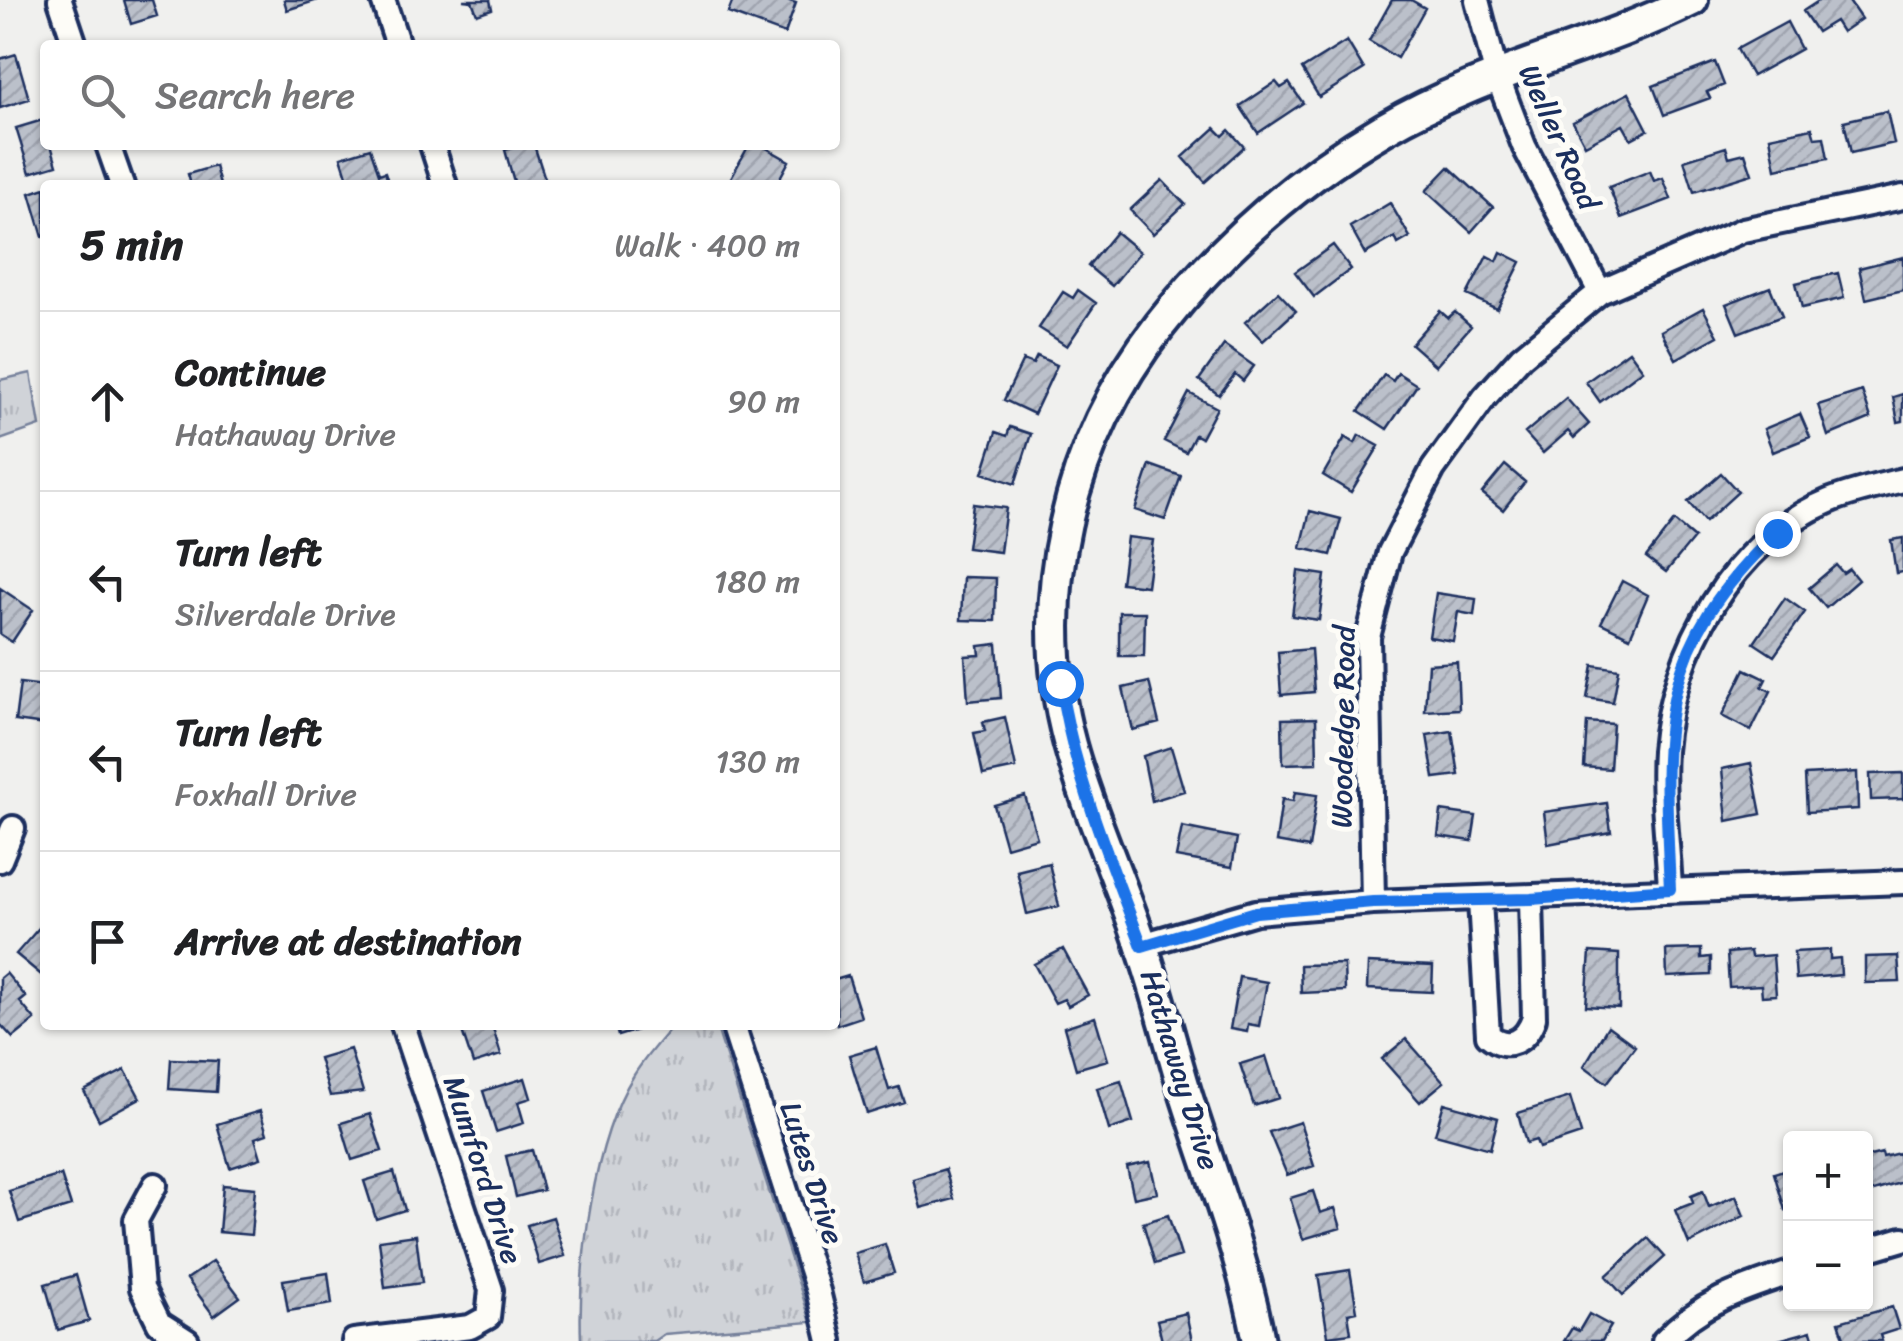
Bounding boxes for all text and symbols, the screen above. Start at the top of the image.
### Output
search box [40,40,840,150]
street label: Weller Road [1503,55,1616,221]
text: Search here [155,62,355,129]
icon: search [75,68,130,123]
text: 5 min [80,208,183,282]
text: Walk · 400 m [615,217,800,274]
text: Continue [175,339,326,406]
text: 90 m [727,373,800,430]
icon: ahead [80,374,135,429]
text: Hathaway Drive [175,406,396,463]
route end [1755,511,1801,557]
text: Turn left [175,519,321,586]
text: 180 m [714,553,800,610]
icon: left [80,554,135,609]
text: Silverdale Drive [175,586,396,643]
street label: Woodedge Road [1314,623,1372,829]
route start [1038,661,1084,707]
text: Turn left [175,699,321,766]
text: 130 m [716,733,800,790]
icon: left [80,734,135,789]
text: Foxhall Drive [175,766,357,823]
text: Arrive at destination [175,908,522,975]
icon: arrive [80,914,135,969]
street label: Hathaway Drive [1124,963,1236,1177]
street label: Mumford Drive [427,1069,539,1271]
street label: Lutes Drive [763,1094,861,1252]
map controls [1783,1131,1873,1311]
button: + [1783,1131,1873,1221]
button: − [1783,1221,1873,1311]

